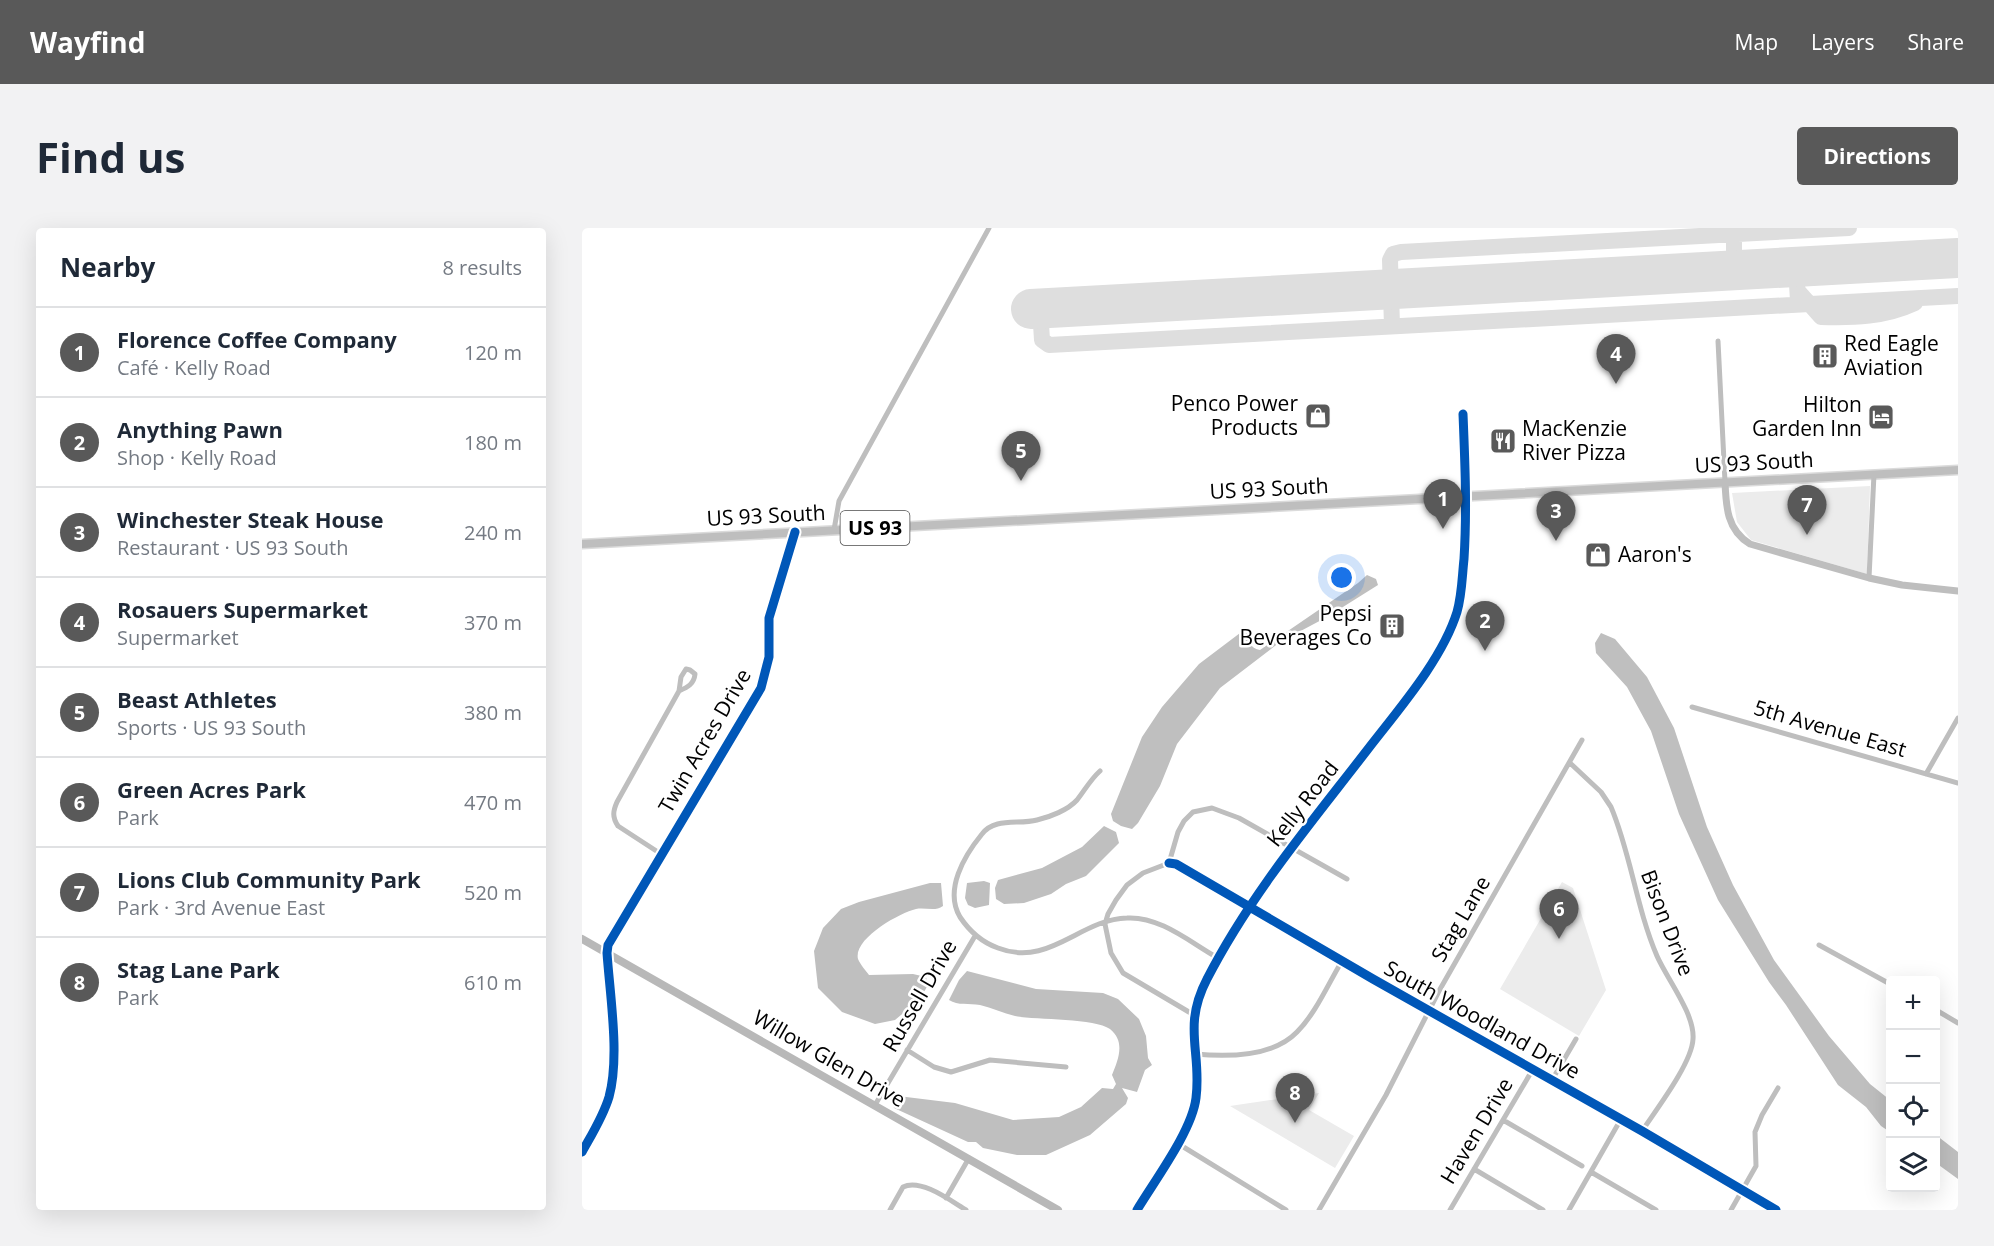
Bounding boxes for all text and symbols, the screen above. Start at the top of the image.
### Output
text: Wayfind [30,23,145,61]
text: Map [1735,28,1778,56]
text: Layers [1811,28,1875,56]
text: Share [1908,28,1964,56]
button: Directions [1797,127,1958,185]
text: Find us [36,128,185,185]
text: Nearby [60,249,155,285]
text: 8 results [442,254,522,281]
text: Florence Coffee Company [117,324,397,354]
place label: Red Eagle Aviation [1844,329,1939,381]
pin: 4 [1596,334,1636,384]
text: 1 [74,339,85,366]
text: 120 m [464,339,522,366]
building icon: Red Eagle Aviation [1810,341,1840,371]
text: Café · Kelly Road [117,354,271,381]
place label: Penco Power Products [1171,389,1298,441]
place label: Hilton Garden Inn [1752,390,1862,442]
shop icon: Penco Power Products [1303,401,1333,431]
hotel icon: Hilton Garden Inn [1866,402,1896,432]
text: Anything Pawn [117,414,283,444]
place label: MacKenzie River Pizza [1522,414,1627,466]
restaurant icon: MacKenzie River Pizza [1488,426,1518,456]
text: 2 [74,429,85,456]
text: 180 m [464,429,522,456]
pin: 5 [1002,432,1040,481]
text: Shop · Kelly Road [117,444,277,471]
street label: US 93 South [1694,445,1814,479]
street label: US 93 South [1209,471,1329,505]
pin: 1 [1424,480,1462,529]
pin: 7 [1788,486,1826,535]
pin: 3 [1536,492,1576,541]
street label: US 93 South [706,498,826,532]
text: Winchester Steak House [117,504,384,534]
road number: US 93 [840,511,910,545]
text: 3 [74,519,85,546]
text: 240 m [464,519,522,546]
text: Restaurant · US 93 South [117,534,348,561]
shop icon: Aaron's [1583,540,1613,570]
place label: Aaron's [1618,540,1692,568]
your location [1327,563,1356,592]
text: Rosauers Supermarket [117,594,368,624]
place label: Pepsi Beverages Co [1240,599,1372,651]
pin: 2 [1466,602,1504,651]
text: 4 [74,609,85,636]
text: 370 m [464,609,522,636]
building icon: Pepsi Beverages Co [1377,611,1407,641]
text: Supermarket [117,624,239,651]
street label: Twin Acres Drive [651,663,757,818]
text: Beast Athletes [117,684,277,714]
street label: 5th Avenue East [1751,693,1910,763]
text: 5 [74,699,85,726]
text: 380 m [464,699,522,726]
text: Sports · US 93 South [117,714,306,741]
street label: Kelly Road [1260,755,1344,852]
text: Green Acres Park [117,774,306,804]
text: 6 [74,789,85,816]
text: 470 m [464,789,522,816]
text: Park [117,804,159,831]
text: Lions Club Community Park [117,864,421,894]
street label: Bison Drive [1635,866,1701,980]
street label: Stag Lane [1424,870,1496,967]
text: 7 [74,879,85,906]
text: 520 m [464,879,522,906]
pin: 6 [1540,890,1578,939]
text: Park · 3rd Avenue East [117,894,325,921]
street label: Russell Drive [876,934,963,1057]
text: Stag Lane Park [117,954,280,984]
street label: South Woodland Drive [1380,954,1585,1085]
text: 8 [74,969,85,996]
text: 610 m [464,969,522,996]
map controls [1886,976,1940,1192]
button: + [1886,976,1940,1030]
text: Park [117,984,159,1011]
street label: Willow Glen Drive [748,1003,911,1113]
button: − [1886,1030,1940,1084]
street label: Haven Drive [1433,1072,1519,1189]
pin: 8 [1276,1074,1314,1123]
button: locate [1886,1084,1940,1138]
button: layers [1886,1138,1940,1192]

